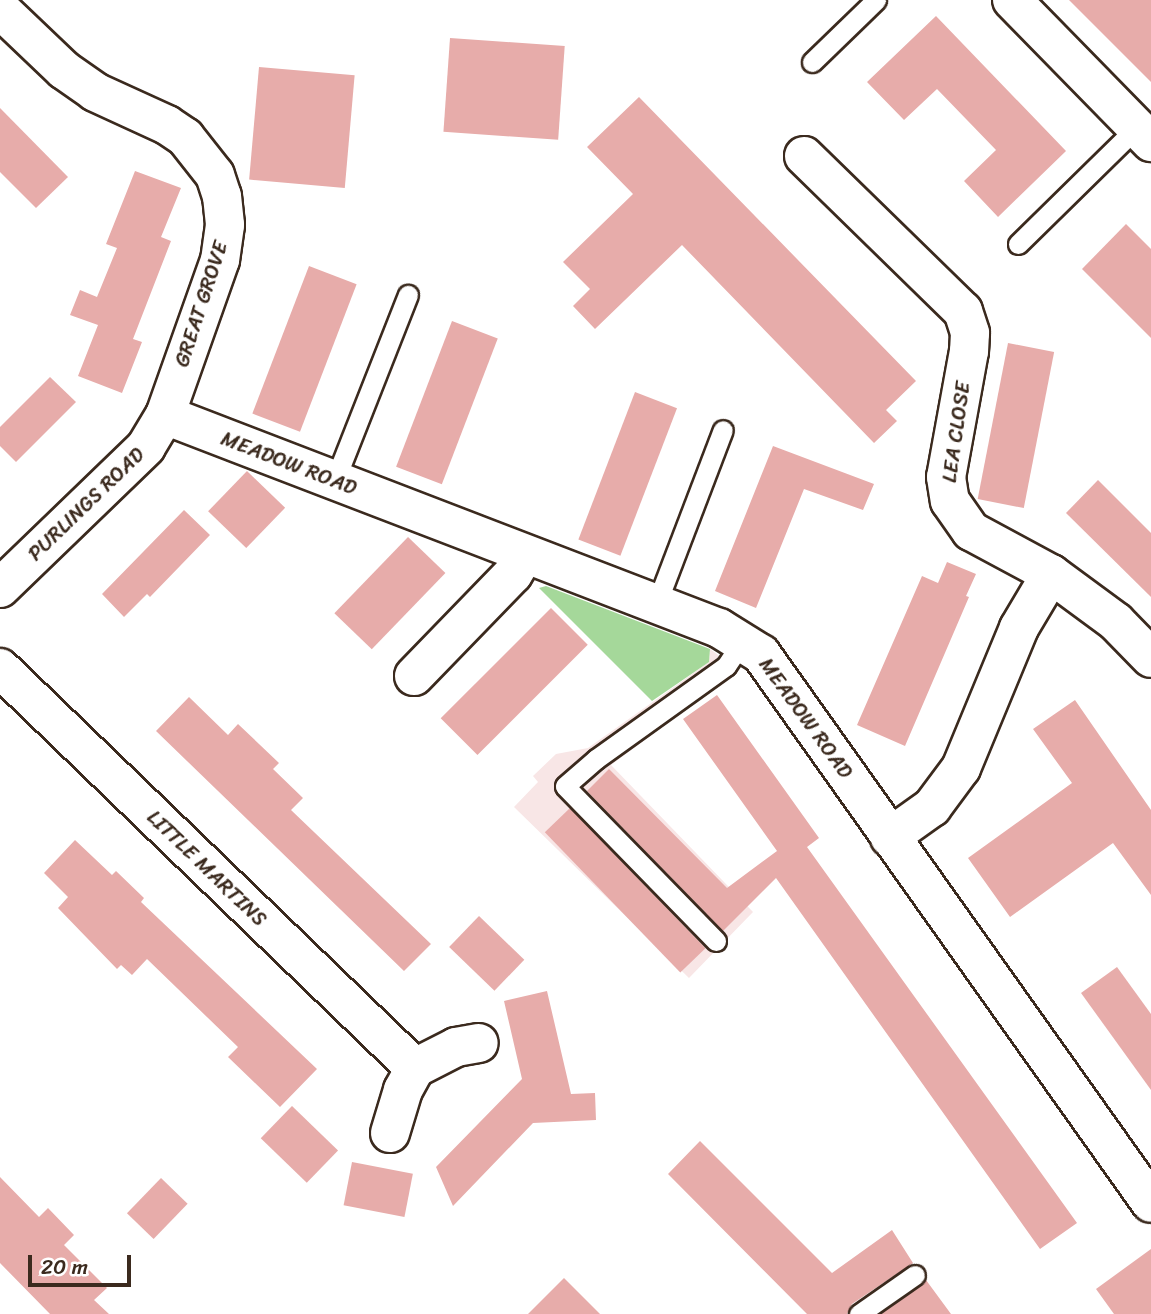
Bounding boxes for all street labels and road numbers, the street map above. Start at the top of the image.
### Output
street label: GREAT GROVE [169,238,233,370]
street label: LEA CLOSE [937,381,975,483]
street label: MEADOW ROAD [218,426,360,500]
street label: PURLINGS ROAD [22,442,150,566]
street label: MEADOW ROAD [754,653,858,783]
street label: LITTLE MARTINS [143,805,271,931]

